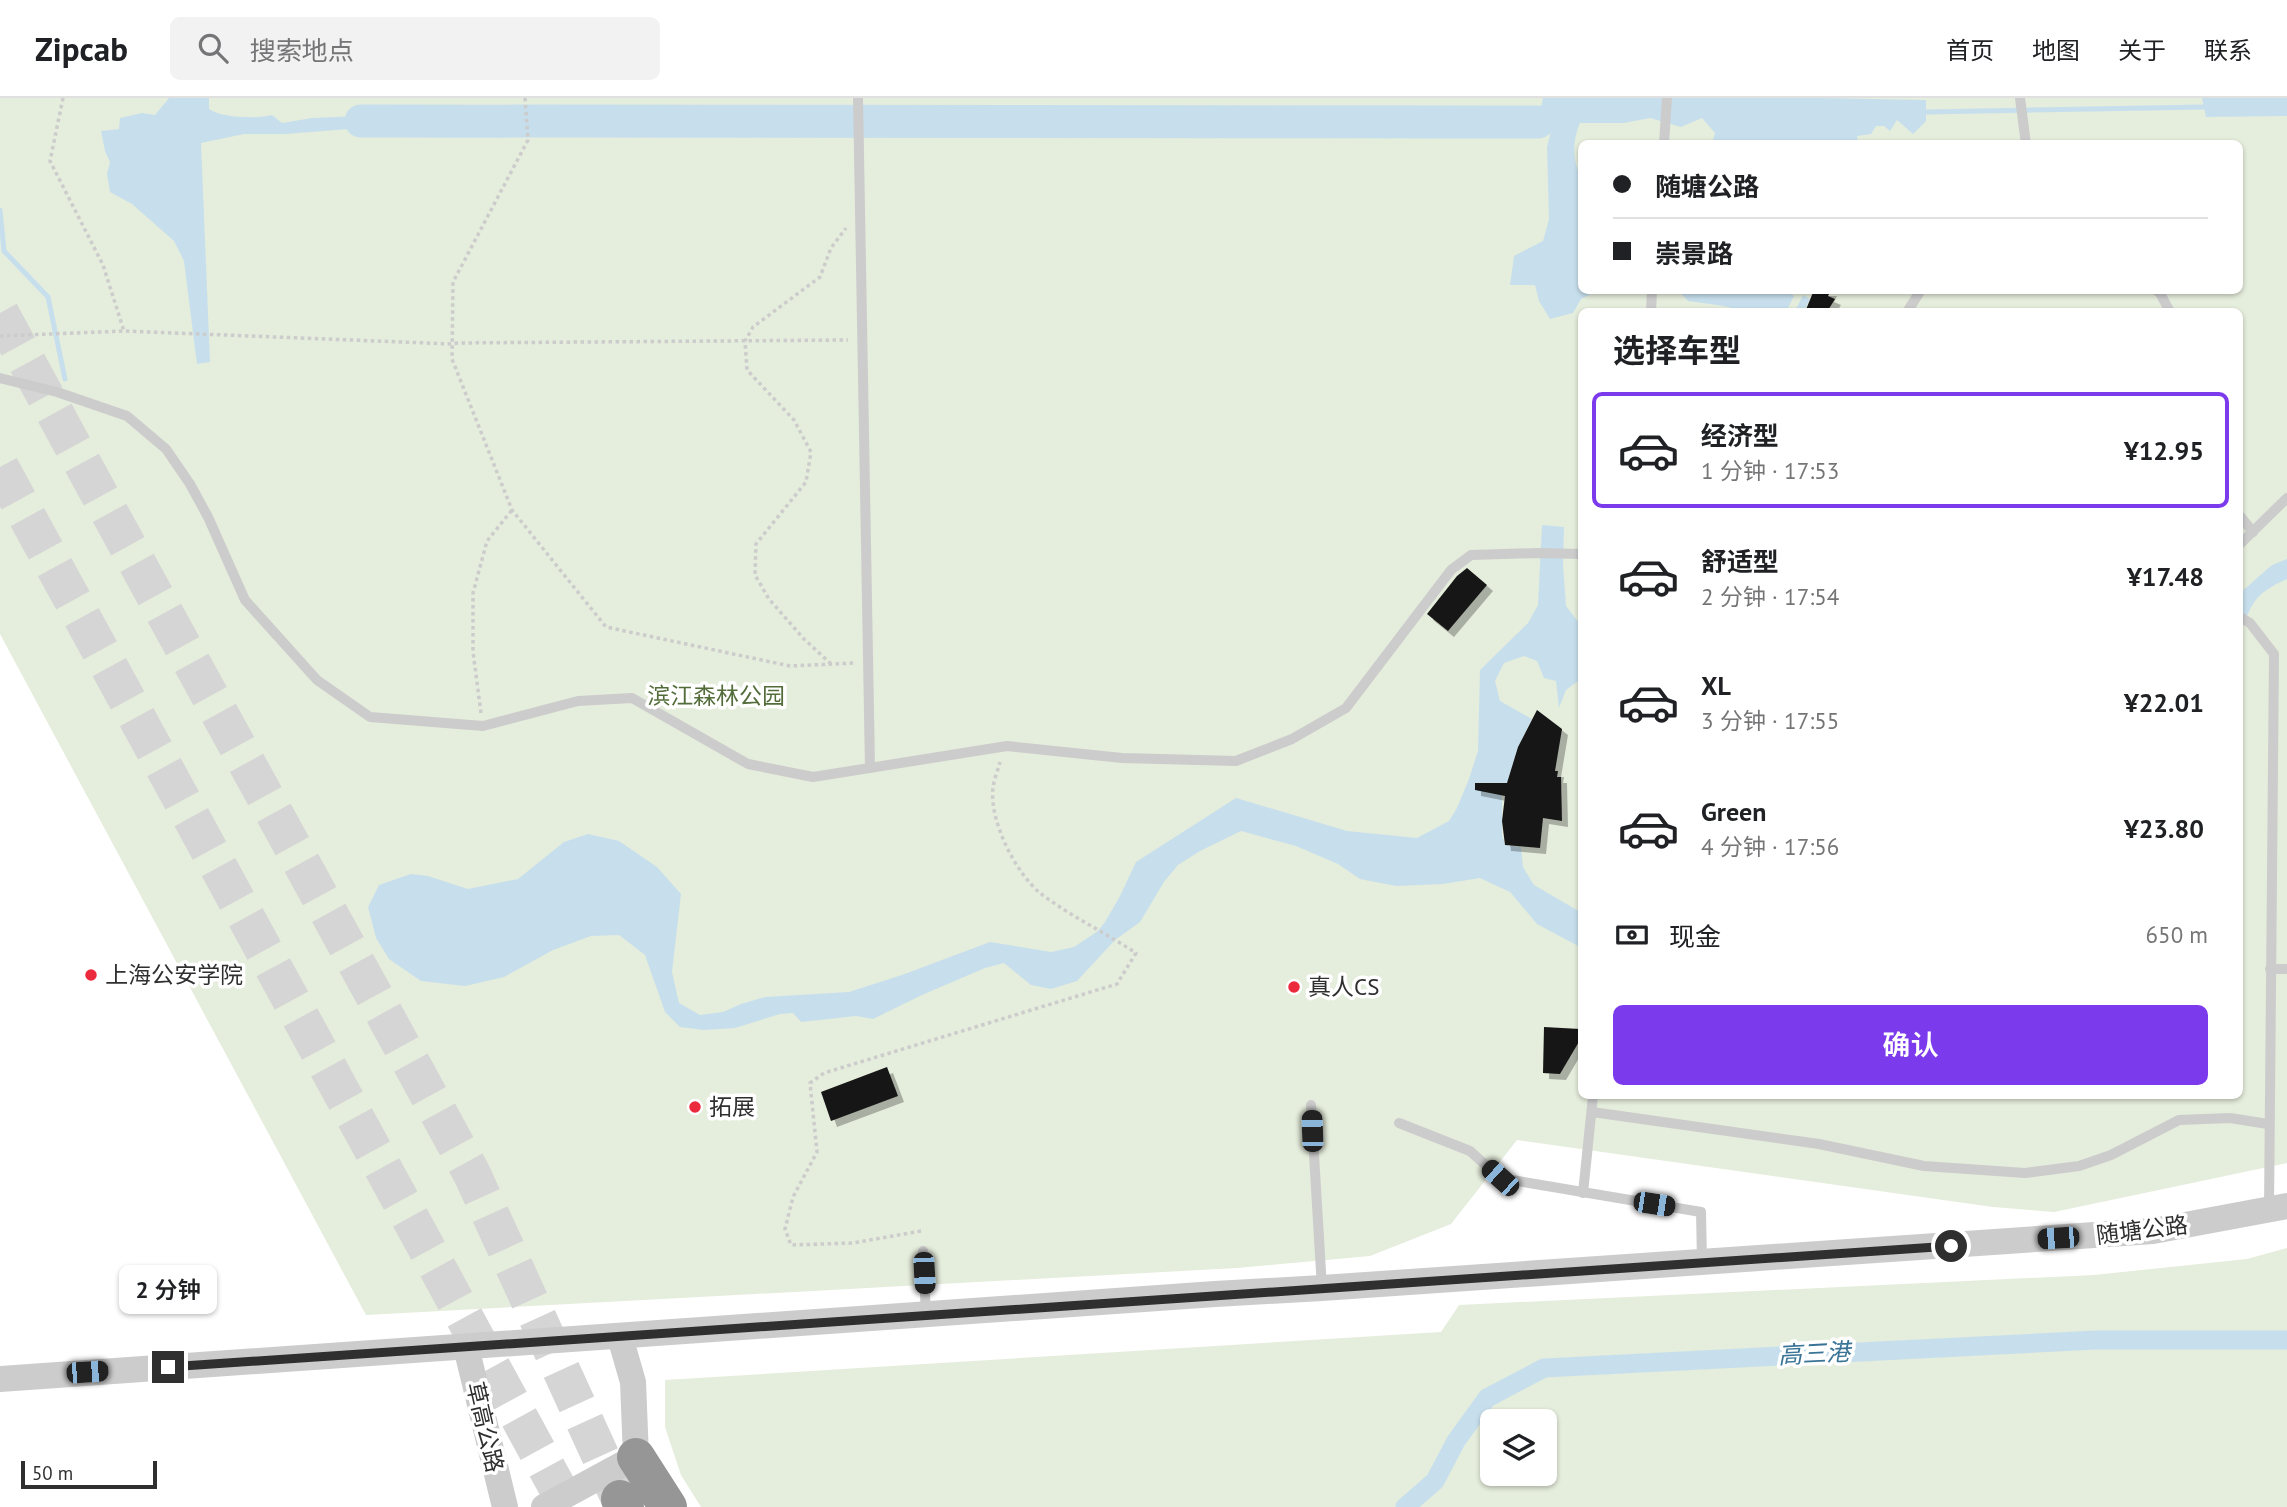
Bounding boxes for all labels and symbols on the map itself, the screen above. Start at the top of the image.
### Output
park label: 滨江森林公园 [647,681,785,710]
place label: 上海公安学院 [105,960,243,989]
marker: 上海公安学院 [83,967,99,983]
place label: 真人CS [1308,972,1379,1001]
marker: 真人CS [1286,979,1302,995]
place label: 拓展 [709,1092,755,1121]
marker: 拓展 [687,1099,703,1115]
car [1301,1110,1324,1152]
car [1478,1156,1523,1200]
car [1632,1190,1677,1218]
street label: 随塘公路 [2095,1210,2189,1250]
car [2037,1226,2080,1250]
route start [1935,1230,1967,1262]
car [913,1251,936,1295]
callout: 2 分钟 [119,1266,217,1314]
water label: 高三港 [1777,1336,1854,1371]
route end [152,1351,184,1383]
car [66,1360,109,1384]
street label: 草高公路 [461,1379,510,1475]
scale bar [21,1458,158,1490]

